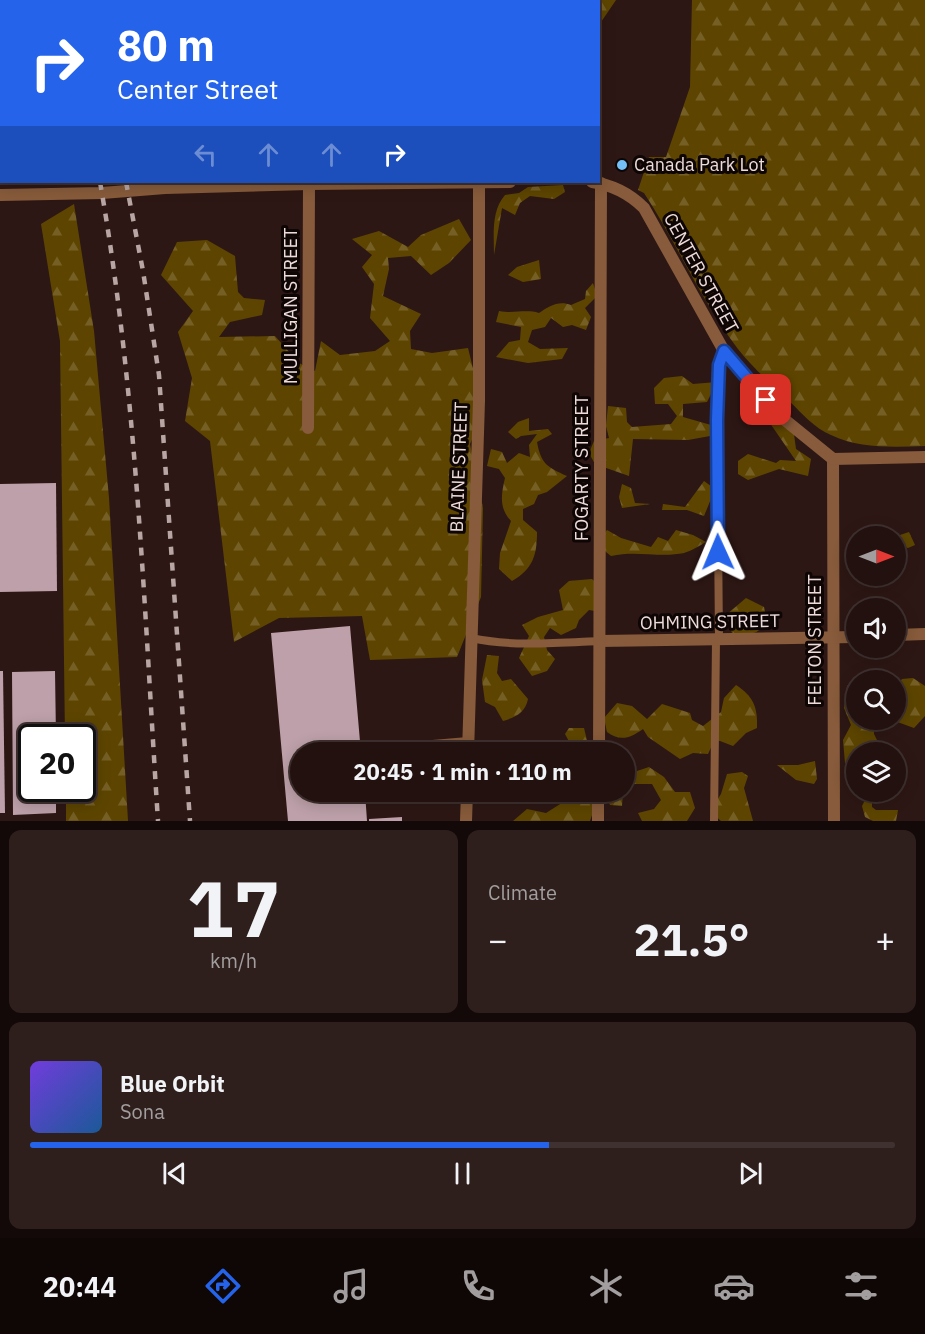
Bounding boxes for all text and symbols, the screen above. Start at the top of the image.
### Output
text: 80 m [117,18,215,73]
icon: right [18,24,96,102]
text: Center Street [117,71,278,106]
icon: left [189,138,222,171]
icon: ahead [252,138,285,171]
icon: ahead [315,138,348,171]
icon: right [378,138,411,171]
place label: Canada Park Lot [634,153,765,176]
marker: Canada Park Lot [615,158,629,172]
street label: CENTER STREET [659,208,744,337]
street label: MULLIGAN STREET [279,228,302,384]
pin [740,374,791,425]
icon: arrive [749,383,782,416]
street label: FOGARTY STREET [570,395,593,541]
street label: BLAINE STREET [445,401,472,533]
position arrow [686,520,750,584]
north arrow [846,526,906,586]
map controls [846,526,906,802]
street label: FELTON STREET [803,574,826,706]
button: sound [846,598,906,658]
street label: OHMING STREET [640,609,780,634]
button: search [846,670,906,730]
speed limit sign: 20 [18,724,96,802]
button: layers [846,742,906,802]
text: 20:45 · 1 min · 110 m [353,757,572,786]
text: 17 [187,857,280,958]
text: Climate [488,879,557,906]
text: 21.5° [633,910,750,968]
text: − [488,918,508,961]
text: + [875,918,895,961]
text: km/h [210,947,257,974]
text: Blue Orbit [120,1069,225,1098]
text: Sona [120,1098,165,1125]
icon: previous [158,1157,191,1190]
icon: pause [446,1157,479,1190]
icon: next [734,1157,767,1190]
icon: directions [202,1265,244,1307]
icon: music [330,1265,372,1307]
icon: phone [457,1265,499,1307]
icon: climate [585,1265,627,1307]
icon: car [713,1265,755,1307]
icon: filters [840,1265,882,1307]
text: 20:44 [43,1269,117,1304]

